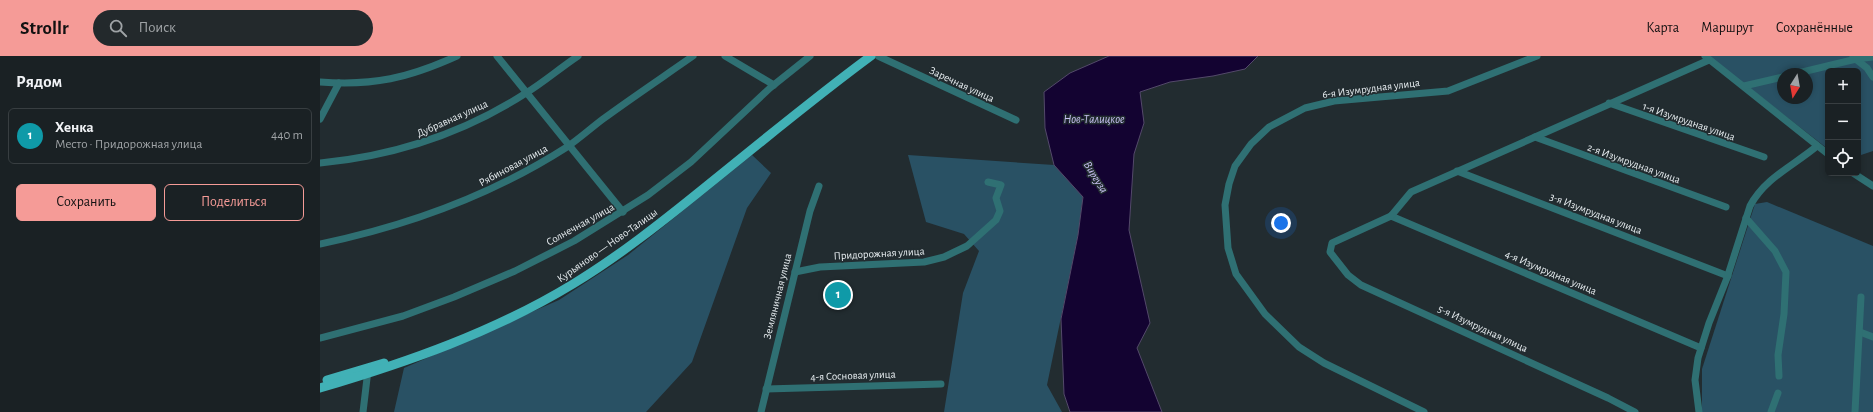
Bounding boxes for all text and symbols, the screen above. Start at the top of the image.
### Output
search box [93,10,373,46]
icon: search [107,17,129,39]
text: Strollr [20,19,69,38]
text: Поиск [139,20,176,35]
text: Карта [1646,21,1679,35]
text: Маршрут [1701,21,1754,35]
text: Сохранённые [1776,21,1853,35]
street label: Заречная улица [928,65,996,104]
north arrow [1777,68,1813,104]
map controls [1825,68,1861,176]
button: + [1825,68,1861,104]
text: Рядом [16,73,62,90]
street label: 6-я Изумрудная улица [1322,77,1421,100]
street label: Дубравная улица [415,98,489,139]
street label: 1-я Изумрудная улица [1641,100,1736,142]
button: − [1825,104,1861,140]
water label: Нов-Талицкое [1064,113,1125,126]
text: Хенка [55,120,94,135]
text: 1 [28,129,32,142]
text: 440 m [271,129,303,142]
text: Место · Придорожная улица [55,138,203,151]
button: locate [1825,140,1861,176]
street label: 2-я Изумрудная улица [1586,142,1682,185]
street label: Рябиновая улица [477,143,549,188]
water label: Виргуза [1081,159,1110,195]
button: Сохранить [16,184,156,221]
button: Поделиться [164,184,304,221]
street label: 3-я Изумрудная улица [1548,191,1643,236]
street label: Солнечная улица [544,201,616,248]
street label: Курьяново — Ново-Талицы [555,207,660,284]
your location [1271,213,1291,233]
street label: Придорожная улица [833,246,925,261]
street label: 4-я Изумрудная улица [1503,248,1598,297]
street label: Земляничная улица [762,252,793,340]
pin: 1 [825,280,851,310]
street label: 5-я Изумрудная улица [1436,303,1529,354]
street label: 4-я Сосновая улица [810,369,896,382]

